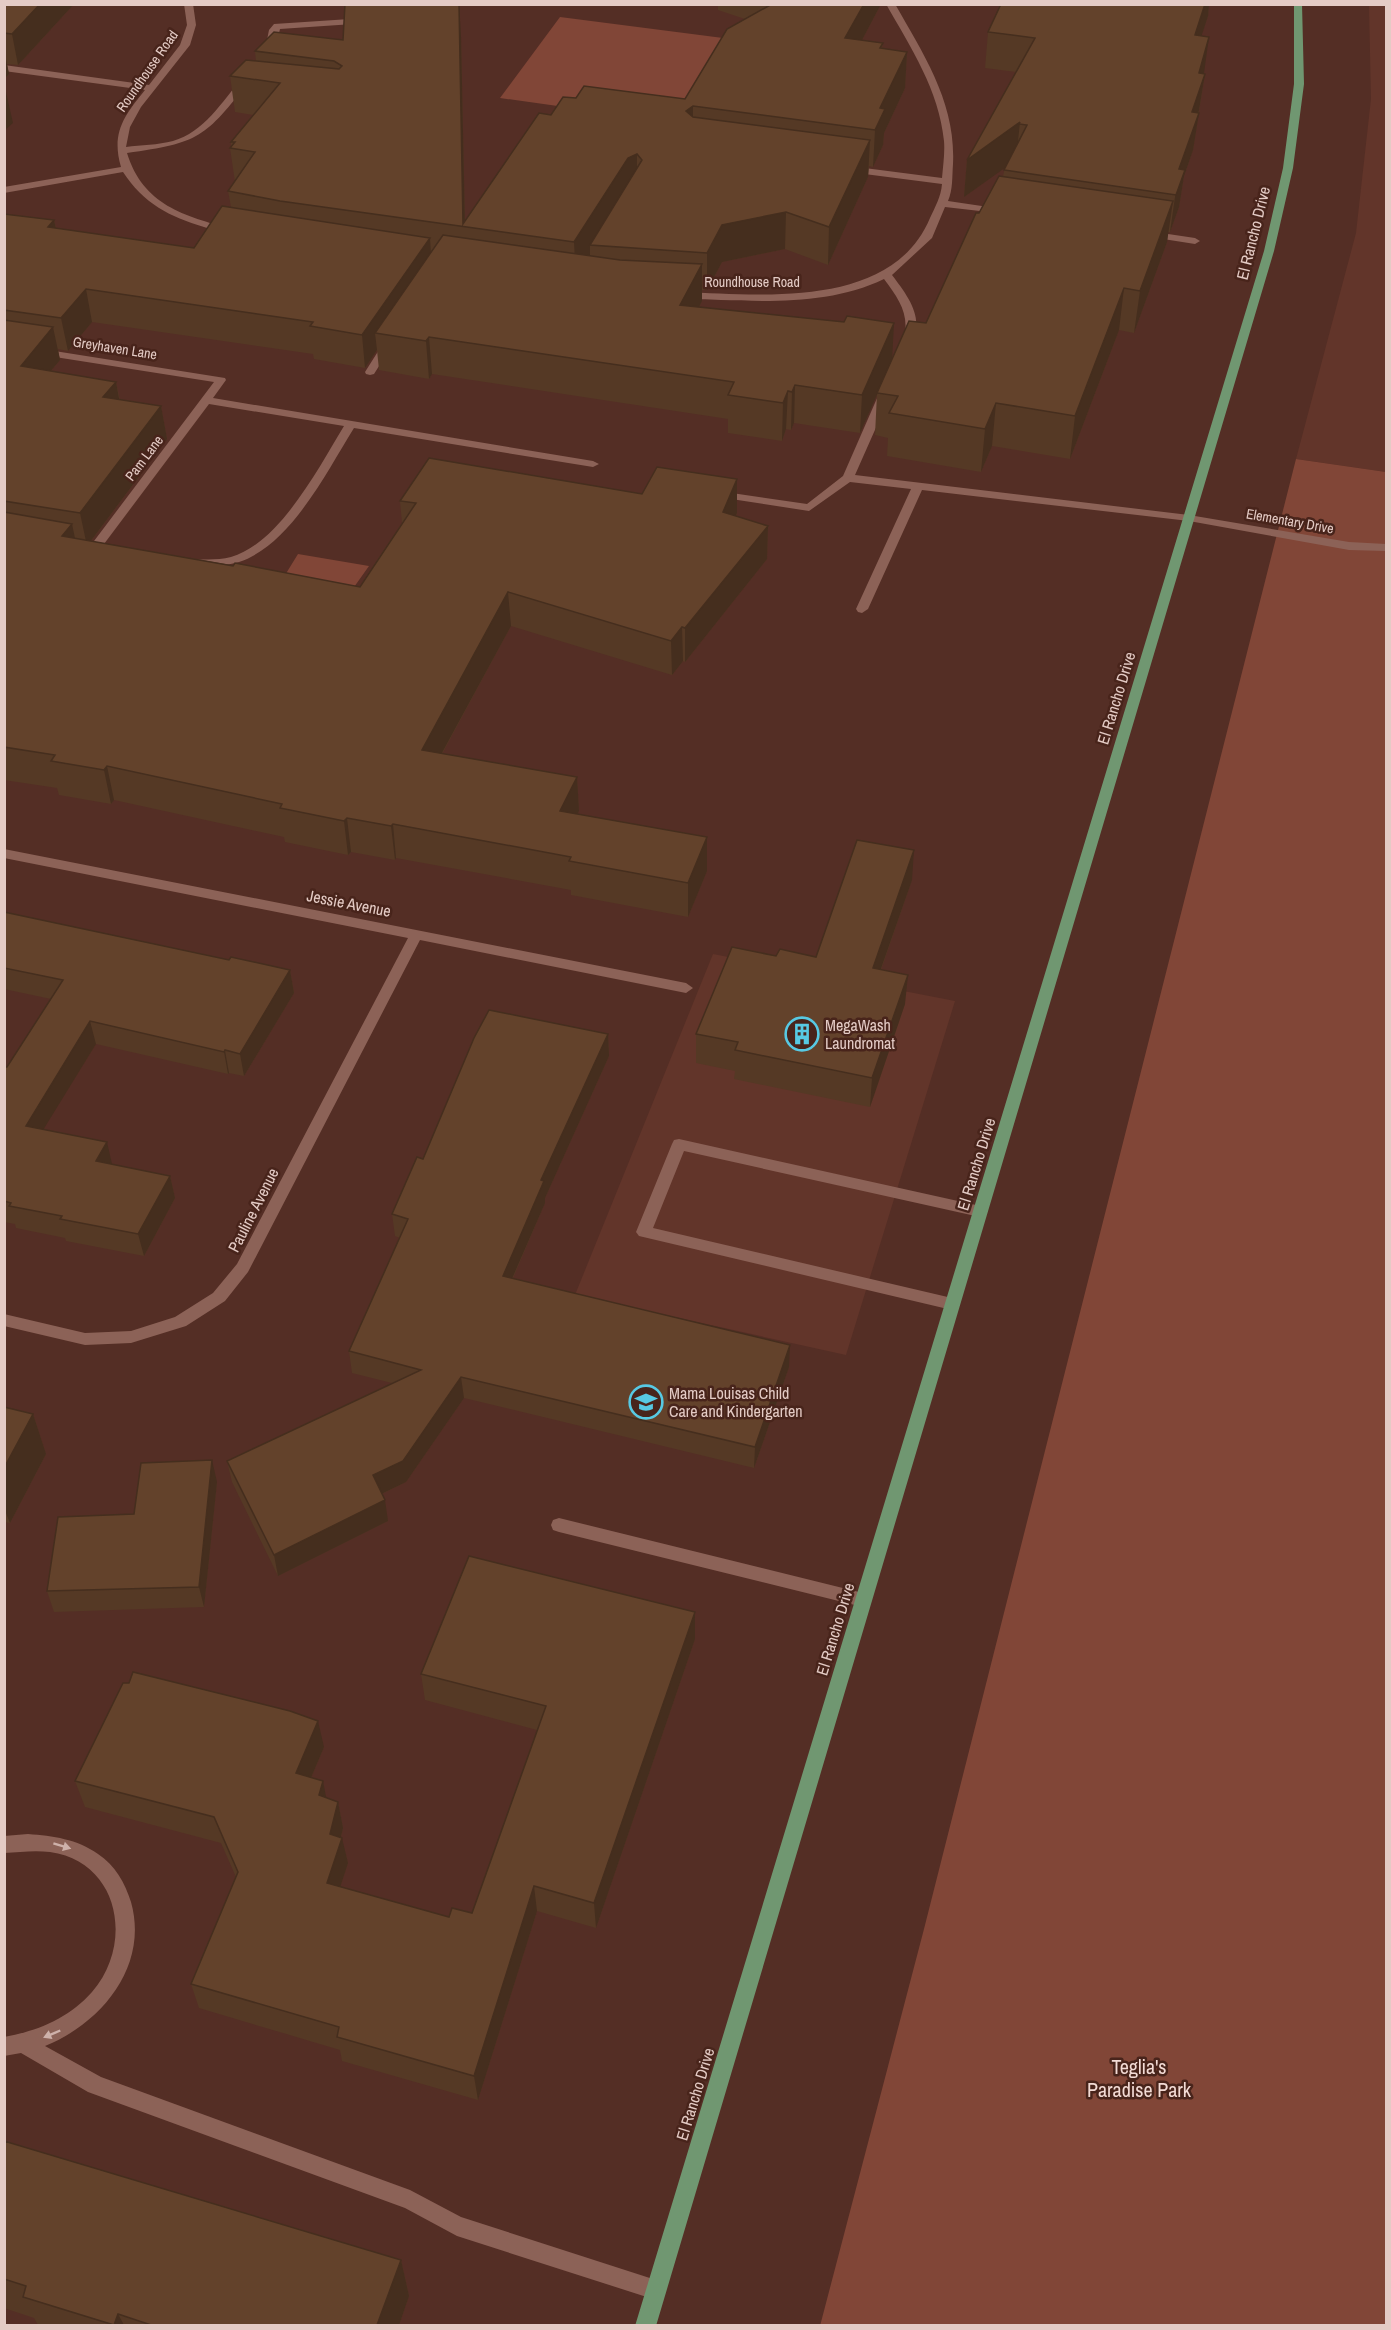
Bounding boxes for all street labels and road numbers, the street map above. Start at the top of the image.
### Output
street label: Roundhouse Road [112,27,182,115]
street label: El Rancho Drive [1231,184,1275,282]
street label: Roundhouse Road [704,273,800,291]
street label: Greyhaven Lane [72,332,158,364]
street label: Pam Lane [121,432,167,484]
street label: Elementary Drive [1245,504,1335,538]
street label: El Rancho Drive [1092,649,1140,747]
street label: Jessie Avenue [305,884,393,922]
street label: El Rancho Drive [952,1115,1000,1213]
street label: Pauline Avenue [222,1164,284,1256]
street label: El Rancho Drive [811,1580,859,1678]
street label: El Rancho Drive [671,2045,719,2143]

